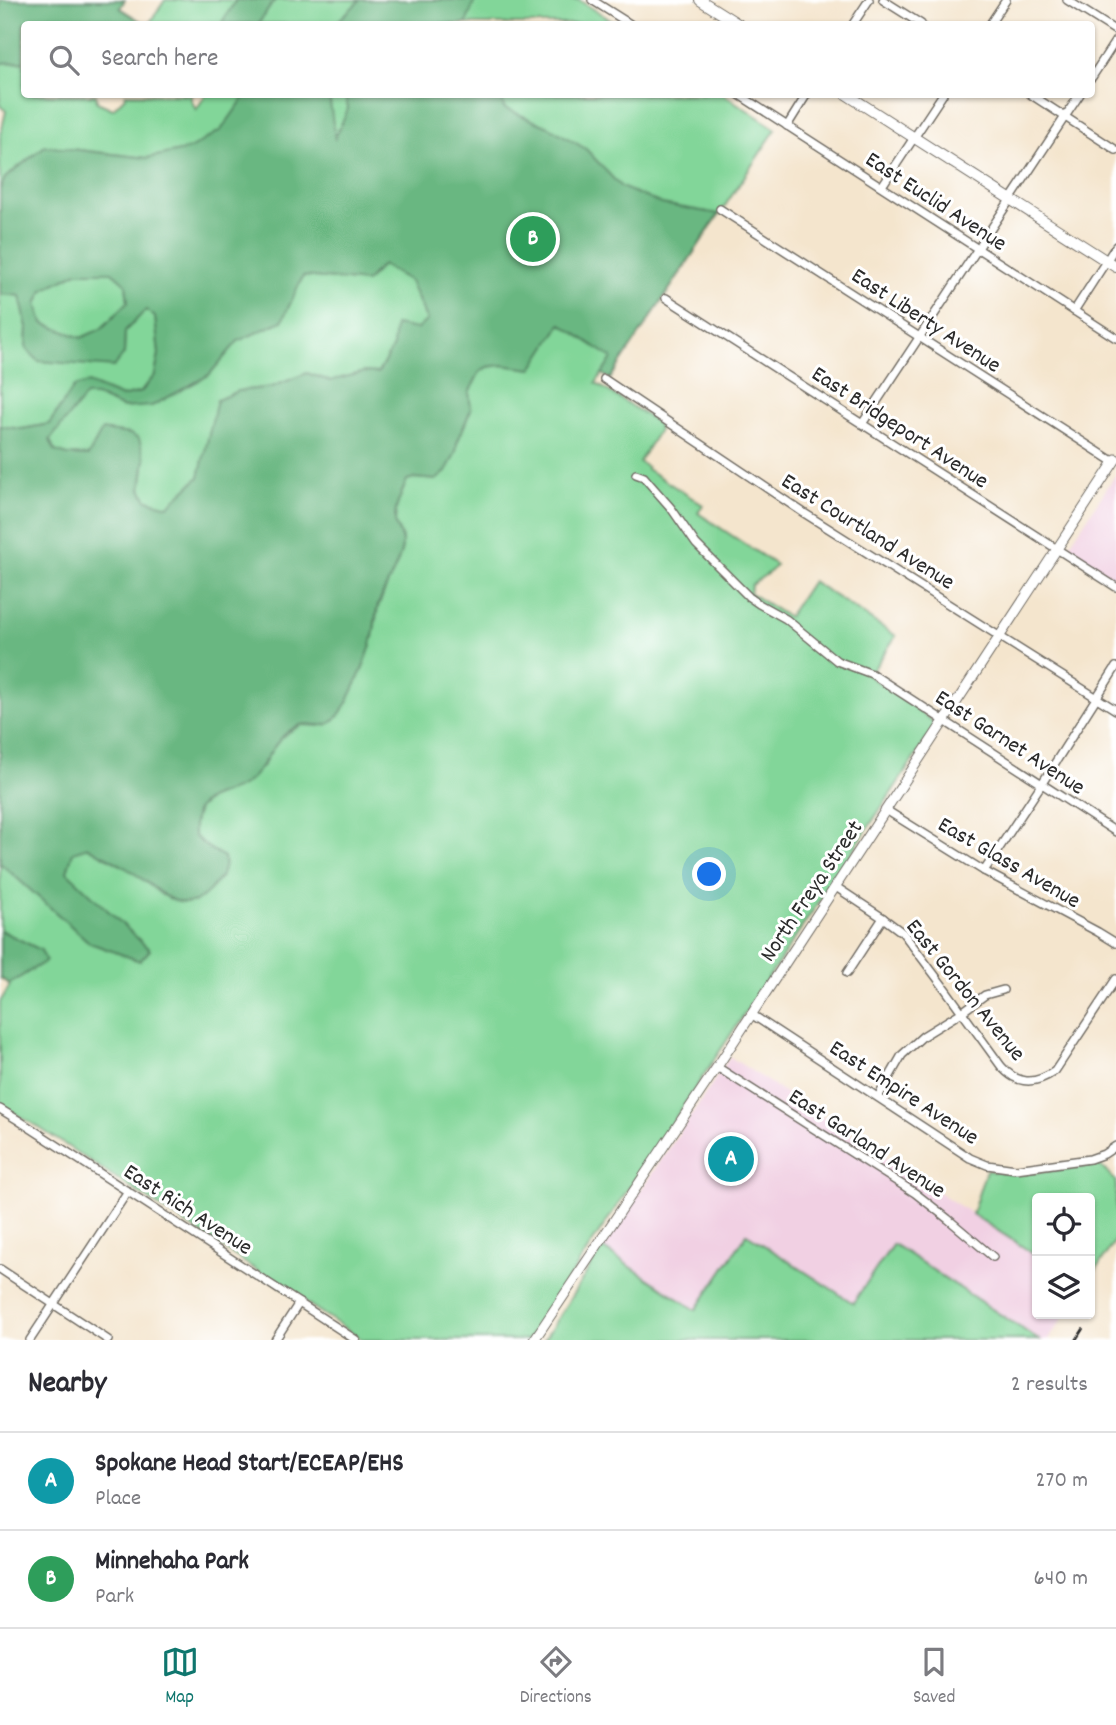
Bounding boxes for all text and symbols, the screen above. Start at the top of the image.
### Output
search box [21,21,1095,98]
icon: search [45,41,83,79]
text: Search here [101,41,219,78]
street label: East Euclid Avenue [858,145,1012,261]
pin: B [510,213,556,265]
street label: East Liberty Avenue [844,261,1007,383]
street label: East Bridgeport Avenue [804,359,994,499]
street label: East Courtland Avenue [774,466,960,600]
street label: East Garnet Avenue [928,683,1091,805]
street label: East Glass Avenue [931,810,1086,918]
street label: North Freya Street [753,815,873,969]
your location [692,857,726,891]
street label: East Gordon Avenue [896,913,1032,1070]
street label: East Empire Avenue [822,1033,984,1155]
street label: East Garland Avenue [781,1082,951,1208]
pin: A [708,1133,754,1185]
street label: East Rich Avenue [116,1157,258,1265]
map controls [1032,1193,1095,1319]
button: locate [1032,1193,1095,1256]
button: layers [1032,1256,1095,1319]
text: Nearby [28,1364,106,1407]
text: 2 results [1011,1369,1088,1402]
text: Spokane Head Start/ECEAP/EHS [95,1446,404,1483]
text: A [45,1465,57,1498]
text: 270 m [1036,1465,1088,1498]
text: Place [95,1483,141,1516]
text: Minnehaha Park [95,1544,249,1581]
text: B [46,1563,56,1596]
text: 640 m [1034,1563,1088,1596]
text: Park [95,1581,134,1614]
tab: Map [161,1643,199,1712]
tab: Directions [520,1643,592,1712]
tab: Saved [913,1643,955,1712]

